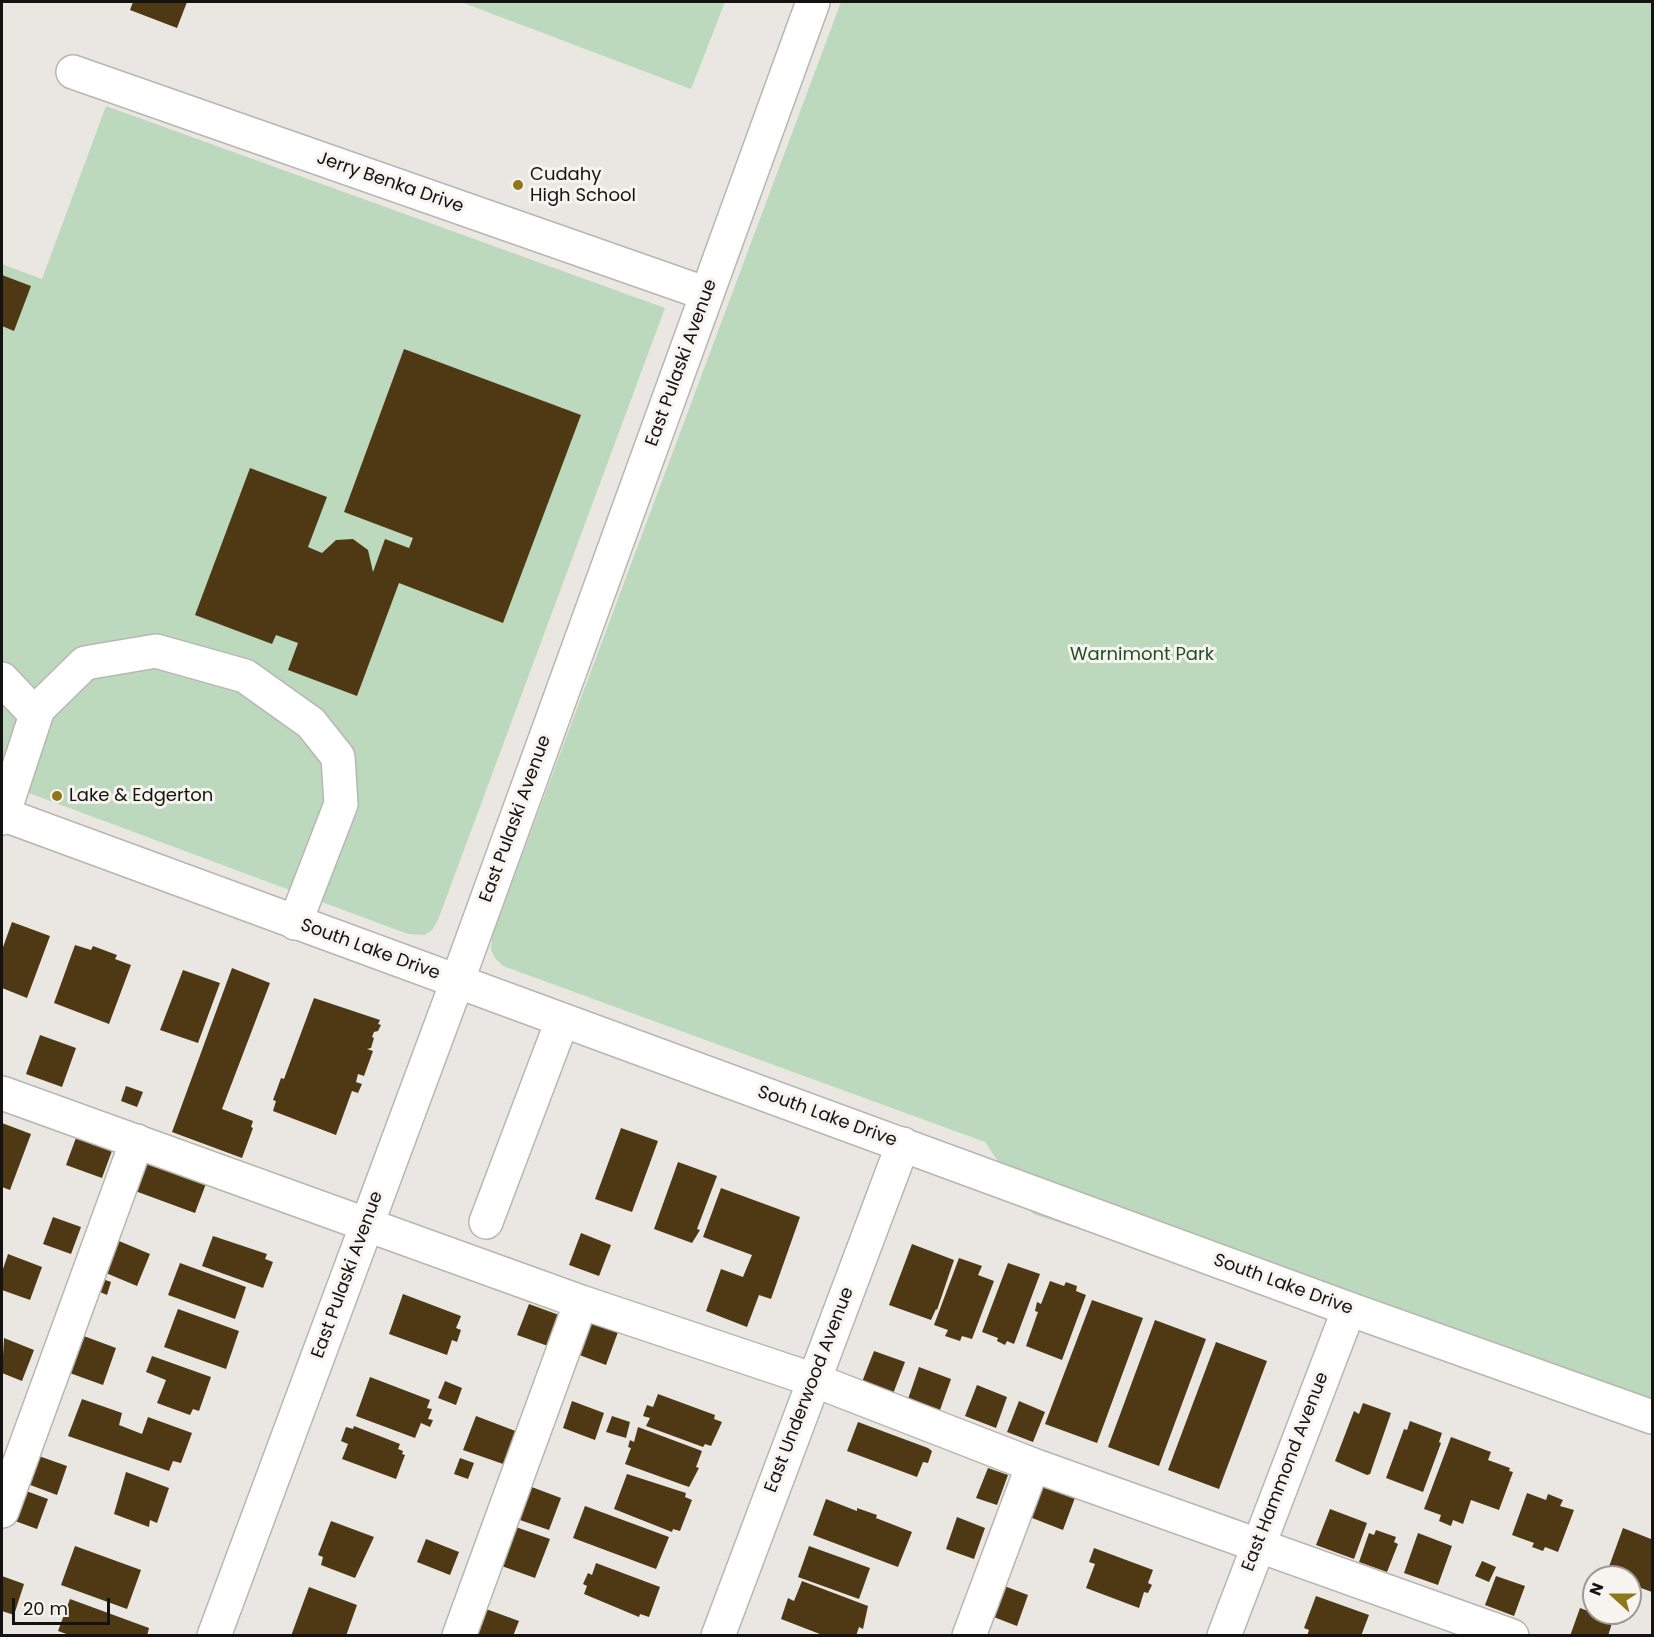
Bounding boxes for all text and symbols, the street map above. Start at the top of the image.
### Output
street label: Jerry Benka Drive [314,148,466,218]
place label: Cudahy High School [530,164,636,207]
marker: Cudahy High School [511,178,525,192]
street label: East Pulaski Avenue [642,277,722,449]
park label: Warnimont Park [1070,644,1214,666]
street label: East Pulaski Avenue [476,733,556,905]
place label: Lake & Edgerton [69,785,213,807]
marker: Lake & Edgerton [50,789,64,803]
street label: South Lake Drive [297,915,443,985]
street label: South Lake Drive [754,1082,900,1152]
street label: East Pulaski Avenue [308,1189,388,1361]
street label: South Lake Drive [1210,1250,1356,1320]
street label: East Underwood Avenue [761,1284,859,1496]
street label: East Hammond Avenue [1238,1369,1334,1575]
north arrow [1582,1565,1642,1625]
text: N [1584,1579,1609,1599]
scale bar [15,1586,112,1624]
text: 20 m [23,1596,68,1621]

